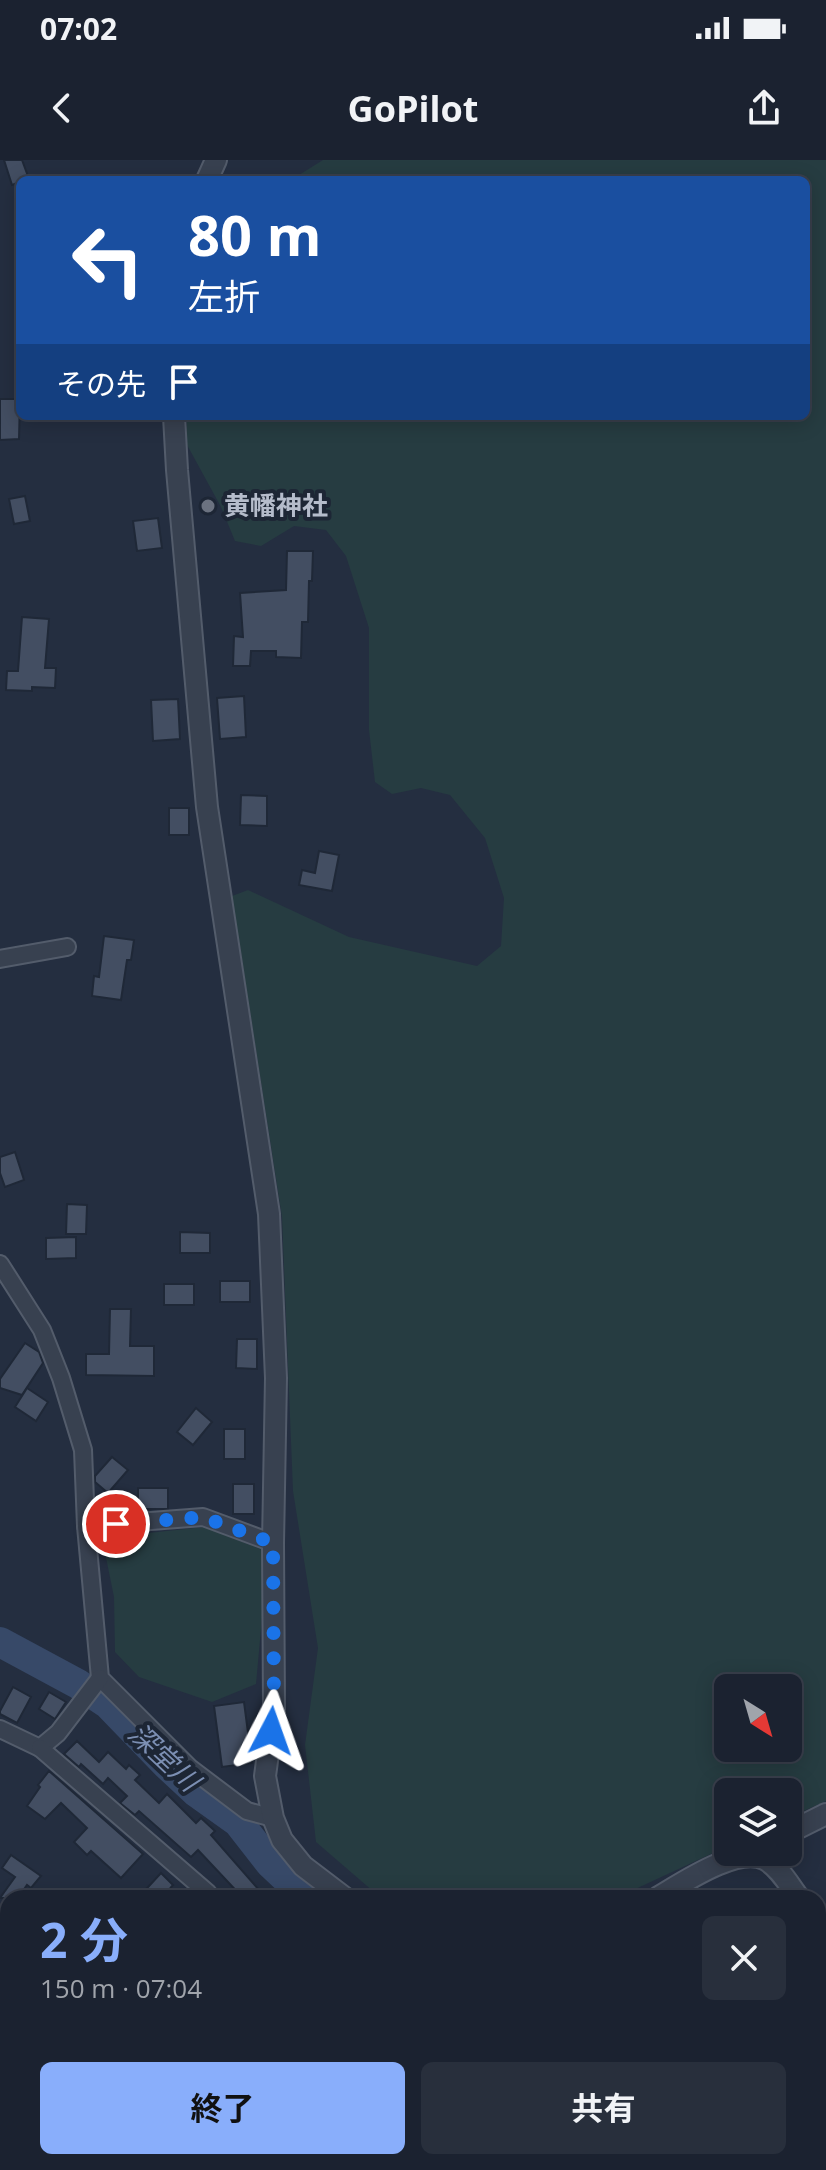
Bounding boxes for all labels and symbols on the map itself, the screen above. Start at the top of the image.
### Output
place label: 黄幡神社 [224,487,328,523]
marker: 黄幡神社 [199,497,217,515]
pin [82,1490,150,1558]
north arrow [714,1674,802,1762]
position arrow [229,1689,313,1773]
water label: 深堂川 [121,1714,211,1801]

